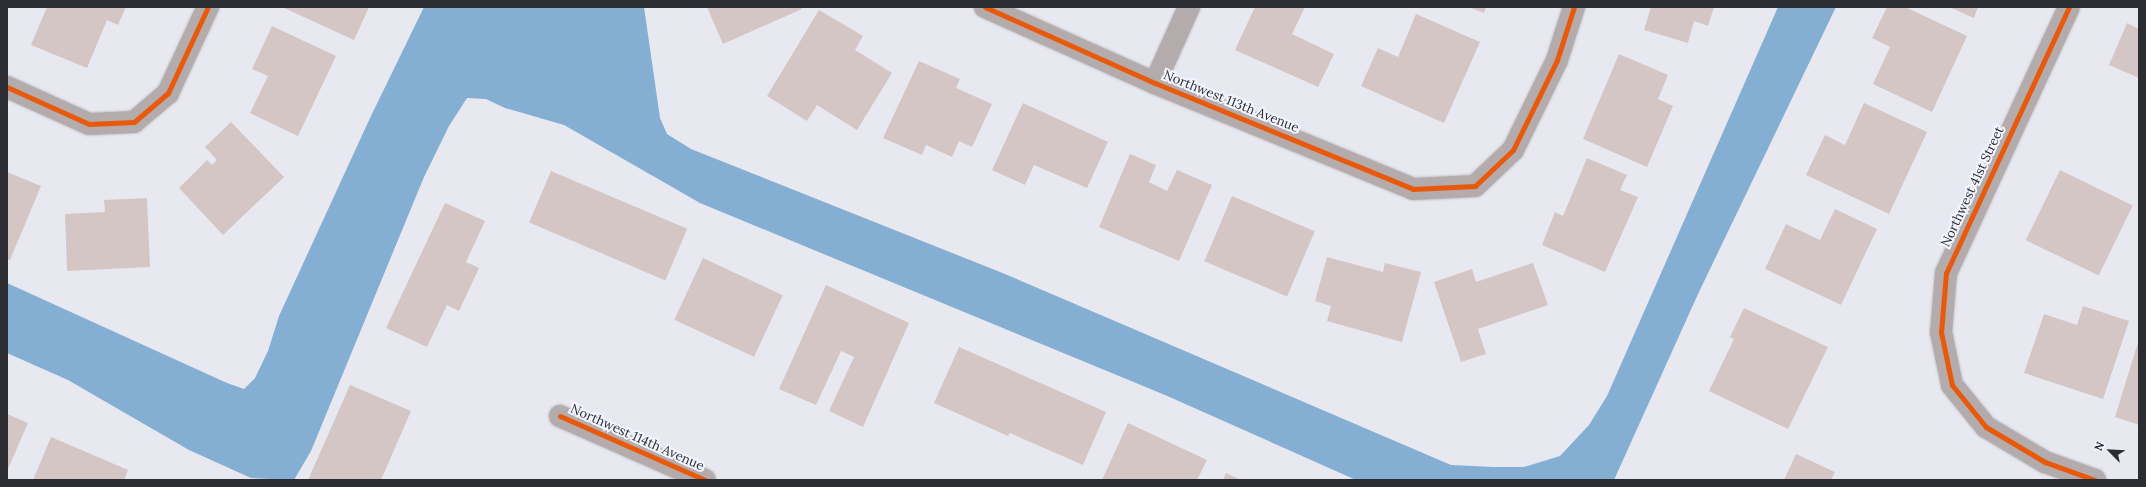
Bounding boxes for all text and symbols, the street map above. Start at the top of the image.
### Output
street label: Northwest 113th Avenue [1161,68,1301,136]
street label: Northwest 41st Street [1938,124,2008,250]
street label: Northwest 114th Avenue [568,401,706,475]
north arrow [2090,431,2130,471]
text: N [2091,439,2107,453]

